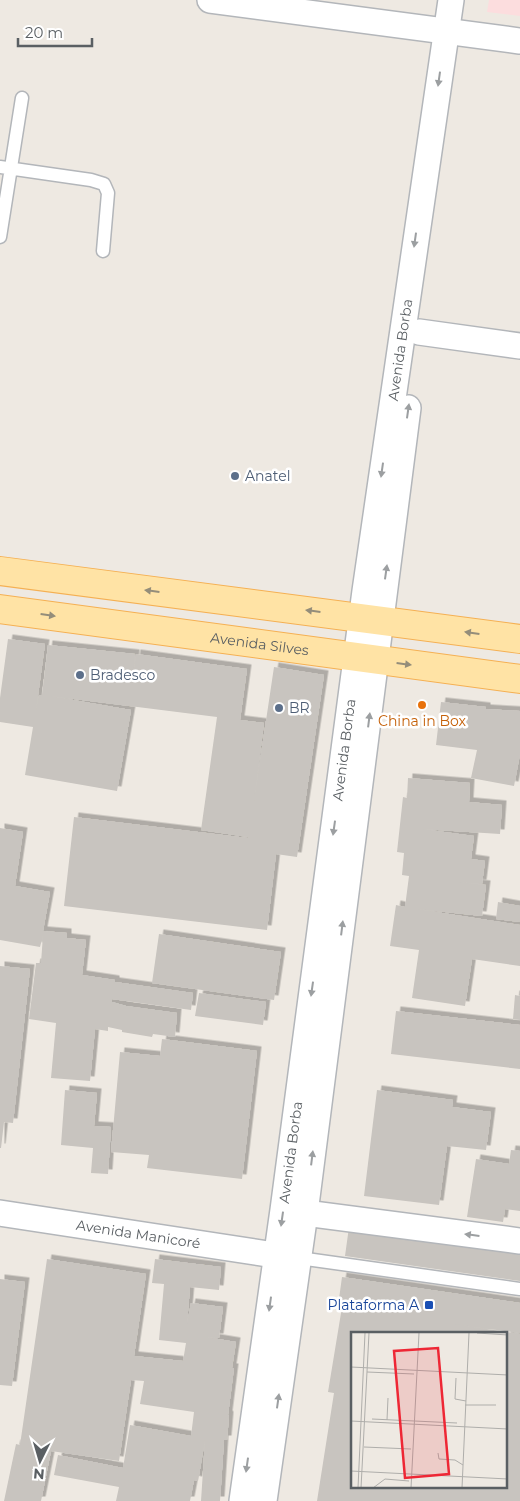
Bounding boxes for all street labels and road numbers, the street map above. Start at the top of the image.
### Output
street label: Avenida Borba [384,298,416,402]
street label: Avenida Silves [209,628,310,660]
street label: Avenida Borba [328,698,360,802]
street label: Avenida Borba [275,1100,306,1205]
street label: Avenida Manicoré [75,1216,202,1253]

